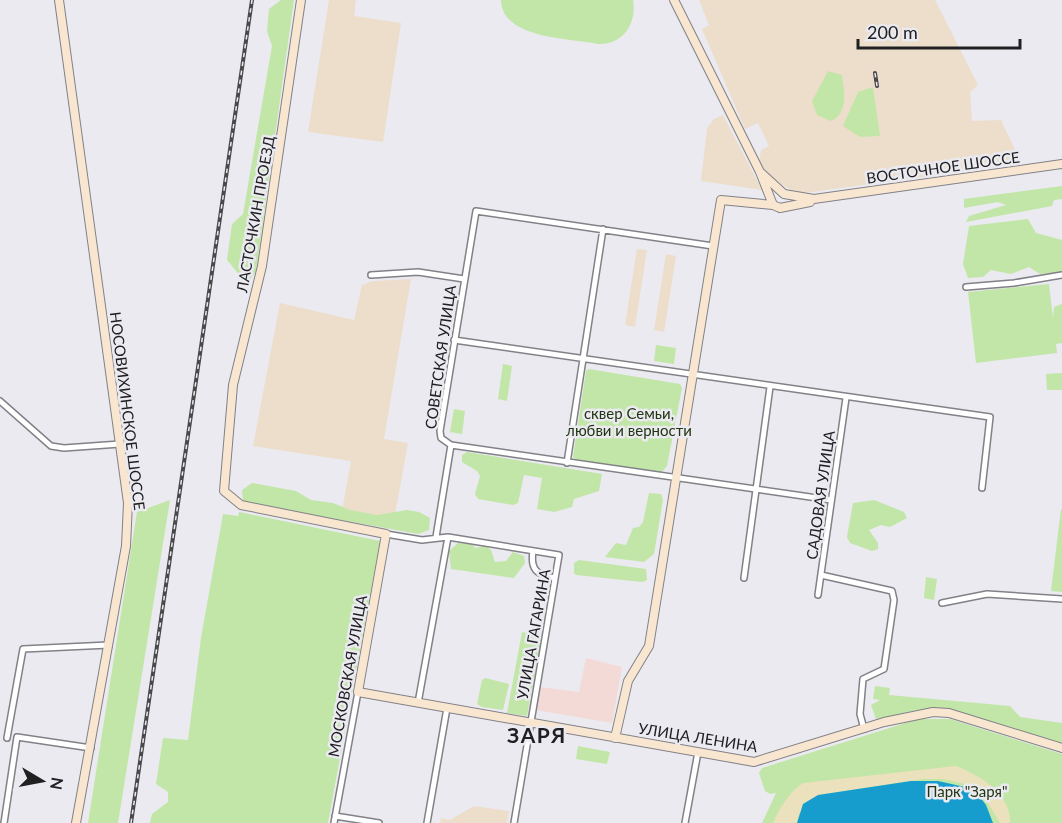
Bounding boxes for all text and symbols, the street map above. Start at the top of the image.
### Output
scale bar [858,12,1020,50]
text: 200 m [867,21,918,43]
street label: ЛАСТОЧКИН ПРОЕЗД [232,134,278,295]
street label: ВОСТОЧНОЕ ШОССЕ [865,147,1021,187]
street label: СОВЕТСКАЯ УЛИЦА [421,283,459,430]
street label: НОСОВИХИНСКОЕ ШОССЕ [107,311,149,511]
park label: сквер Семьи, любви и верности [566,404,692,439]
street label: САДОВАЯ УЛИЦА [802,429,838,561]
street label: УЛИЦА ГАГАРИНА [513,566,553,701]
street label: МОСКОВСКАЯ УЛИЦА [324,593,370,758]
street label: УЛИЦА ЛЕНИНА [637,719,760,755]
district label: ЗАРЯ [507,722,567,747]
north arrow [12,751,72,811]
text: N [47,776,68,791]
park label: Парк "Заря" [926,782,1008,800]

